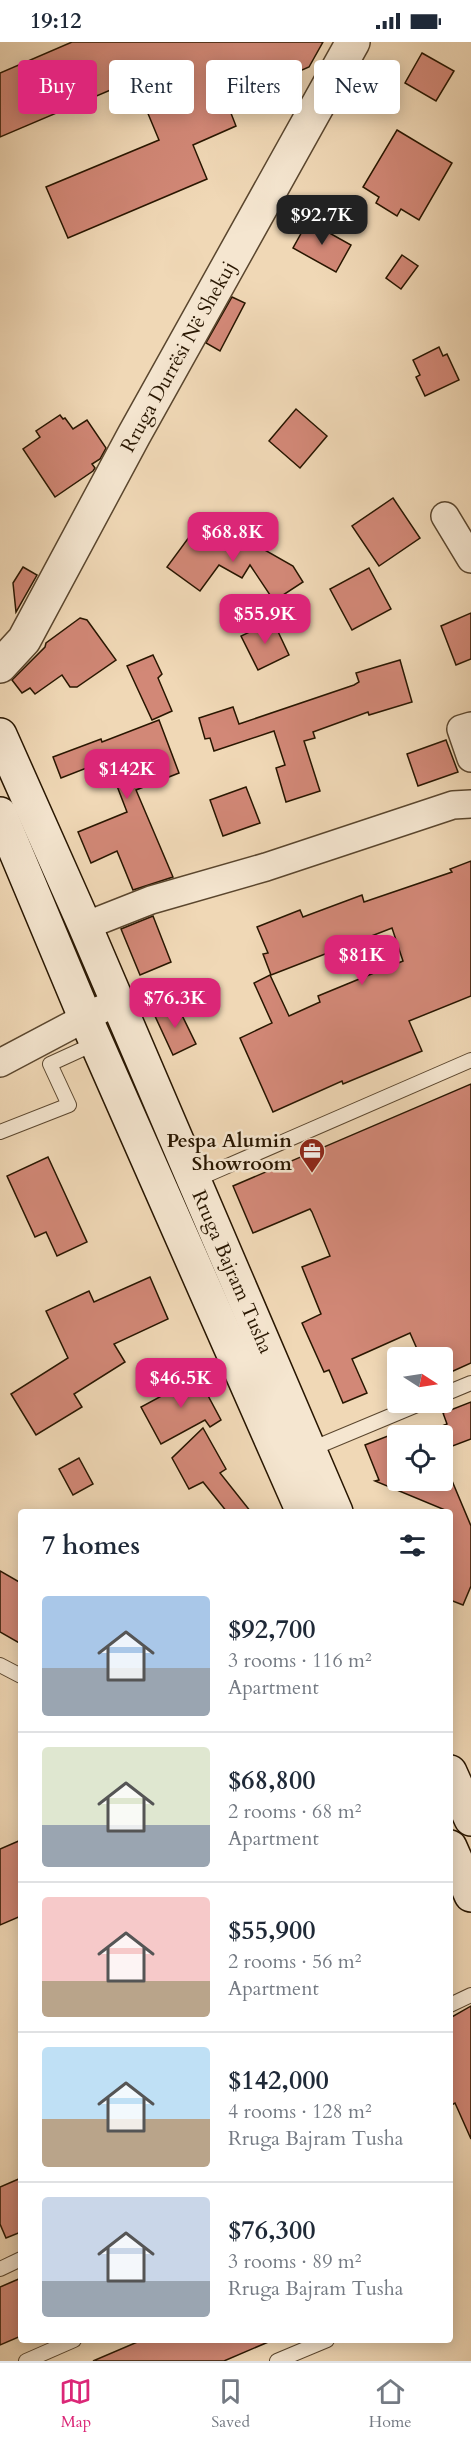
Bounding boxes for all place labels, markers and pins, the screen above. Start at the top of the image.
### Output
pin: $92.7K [273,195,371,246]
pin: $68.8K [184,512,282,563]
pin: $55.9K [216,594,314,645]
pin: $142K [85,749,169,800]
pin: $81K [326,935,398,986]
pin: $76.3K [126,978,224,1029]
place label: Pespa Alumin Showroom [167,1127,293,1177]
office icon: Pespa Alumin Showroom [297,1136,327,1174]
pin: $46.5K [132,1358,230,1409]

